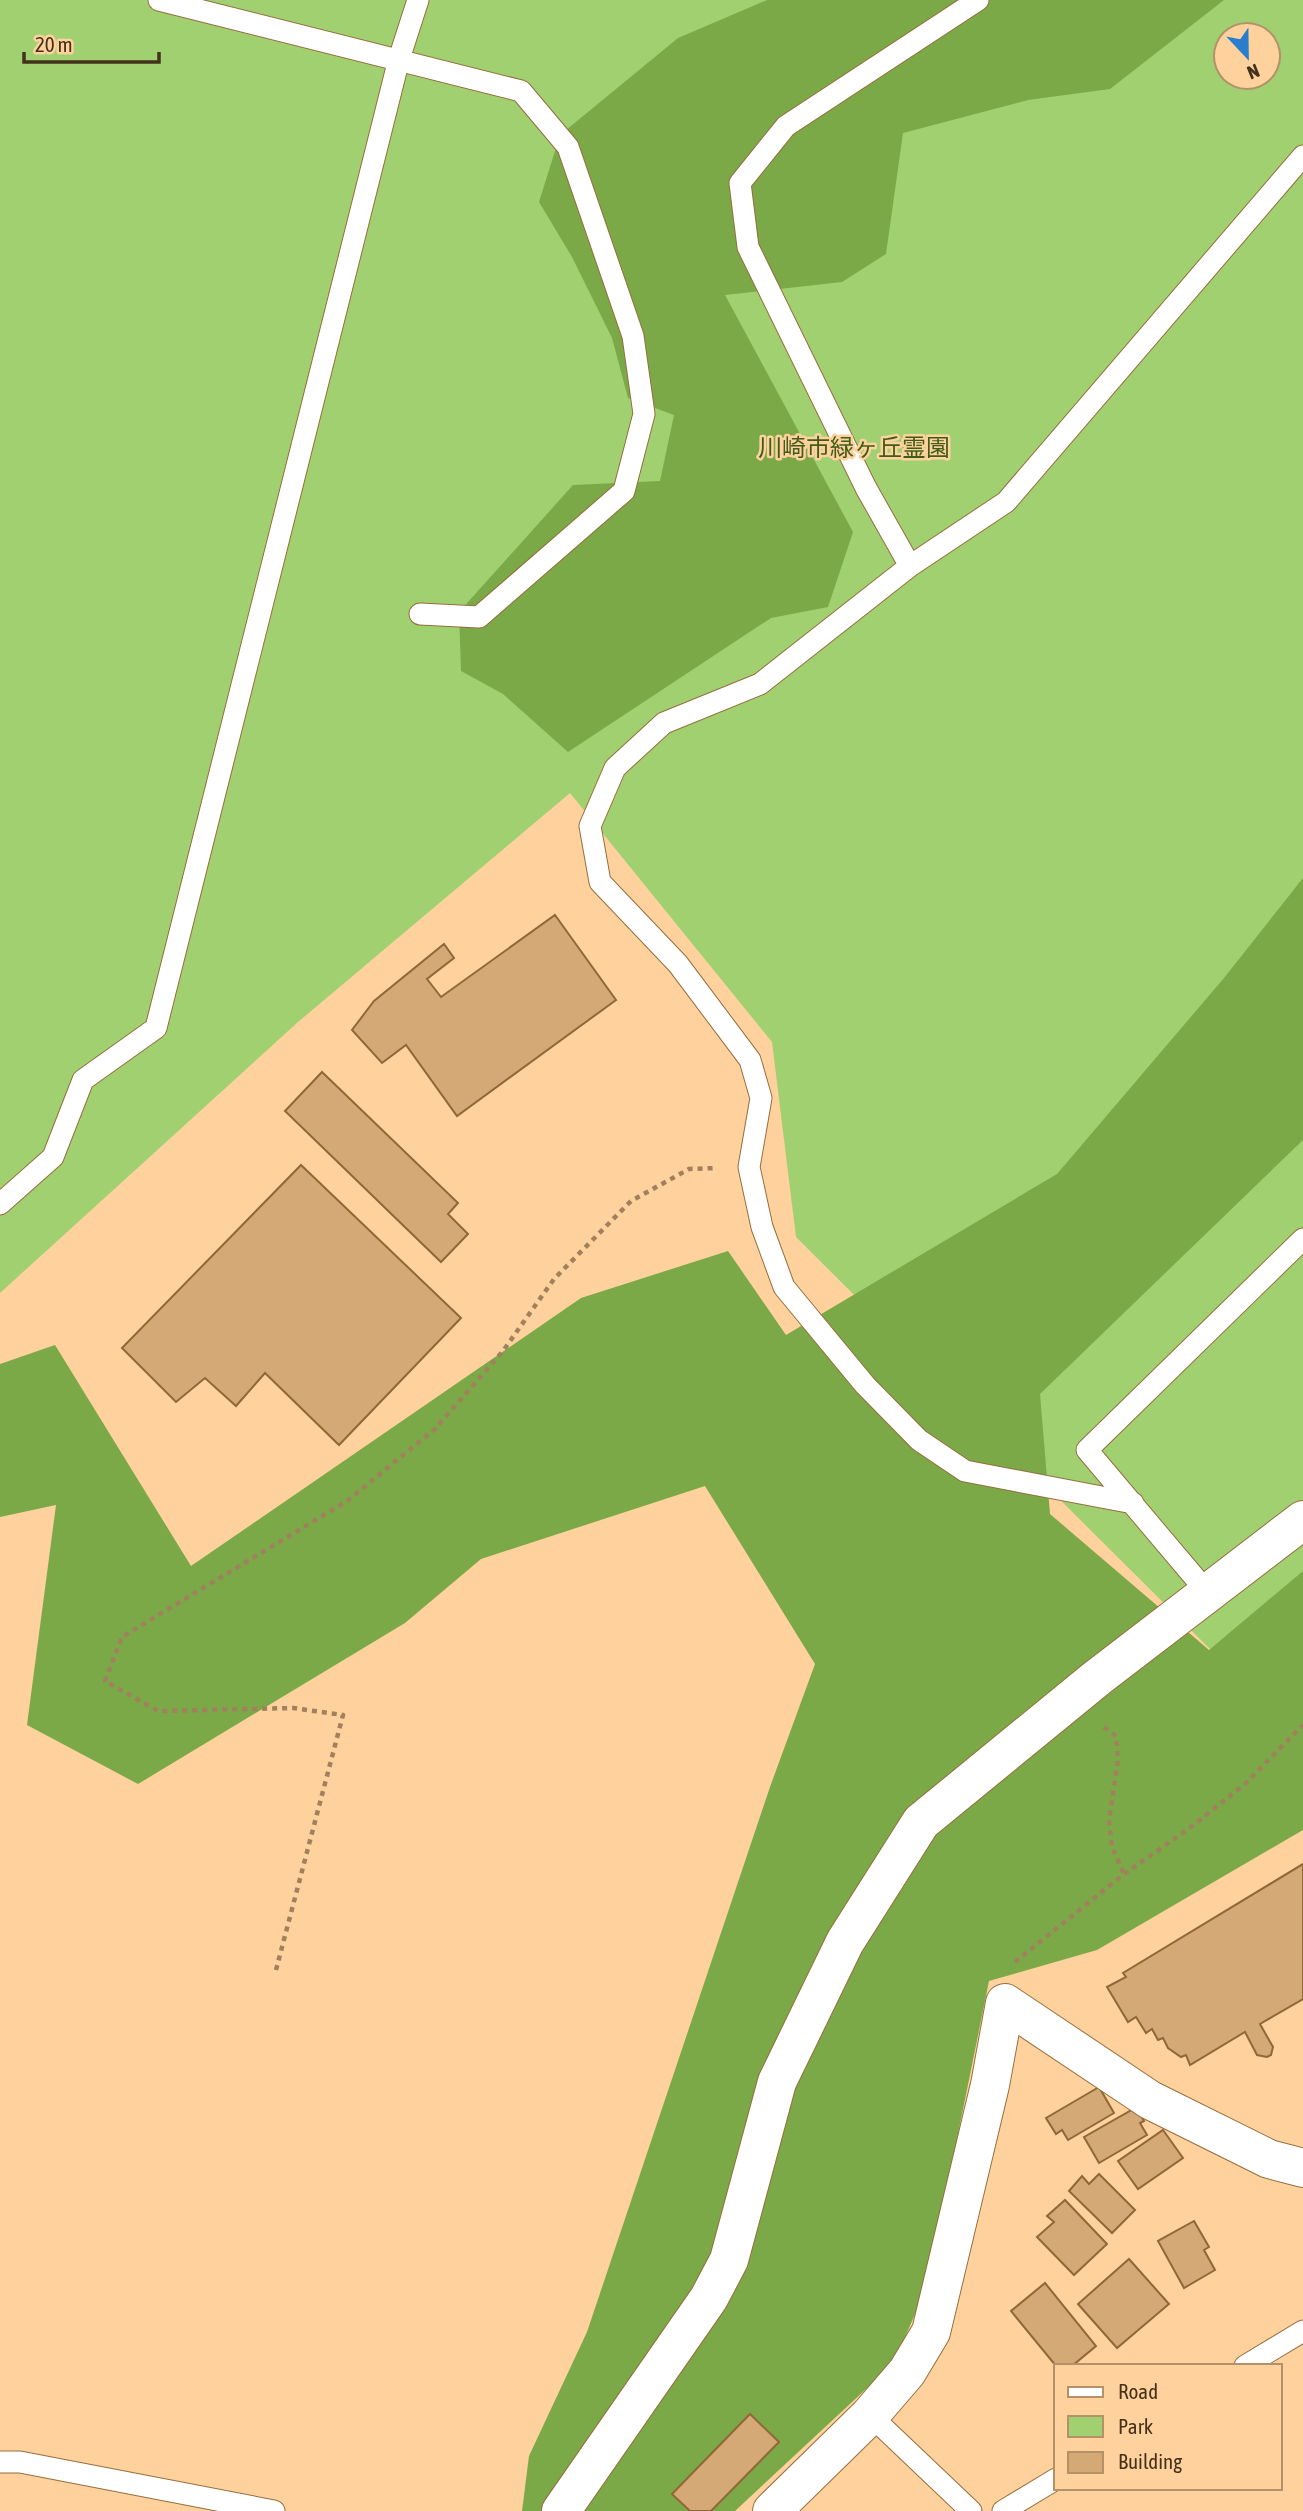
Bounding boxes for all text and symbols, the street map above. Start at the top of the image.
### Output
scale bar [24,21,159,65]
north arrow [1212,21,1282,91]
text: 20 m [35,32,73,56]
text: N [1244,59,1263,84]
park label: 川崎市緑ヶ丘霊園 [758,434,950,461]
legend [1054,2364,1282,2490]
text: Road [1118,2379,1158,2403]
text: Park [1118,2414,1153,2438]
text: Building [1118,2449,1182,2473]

